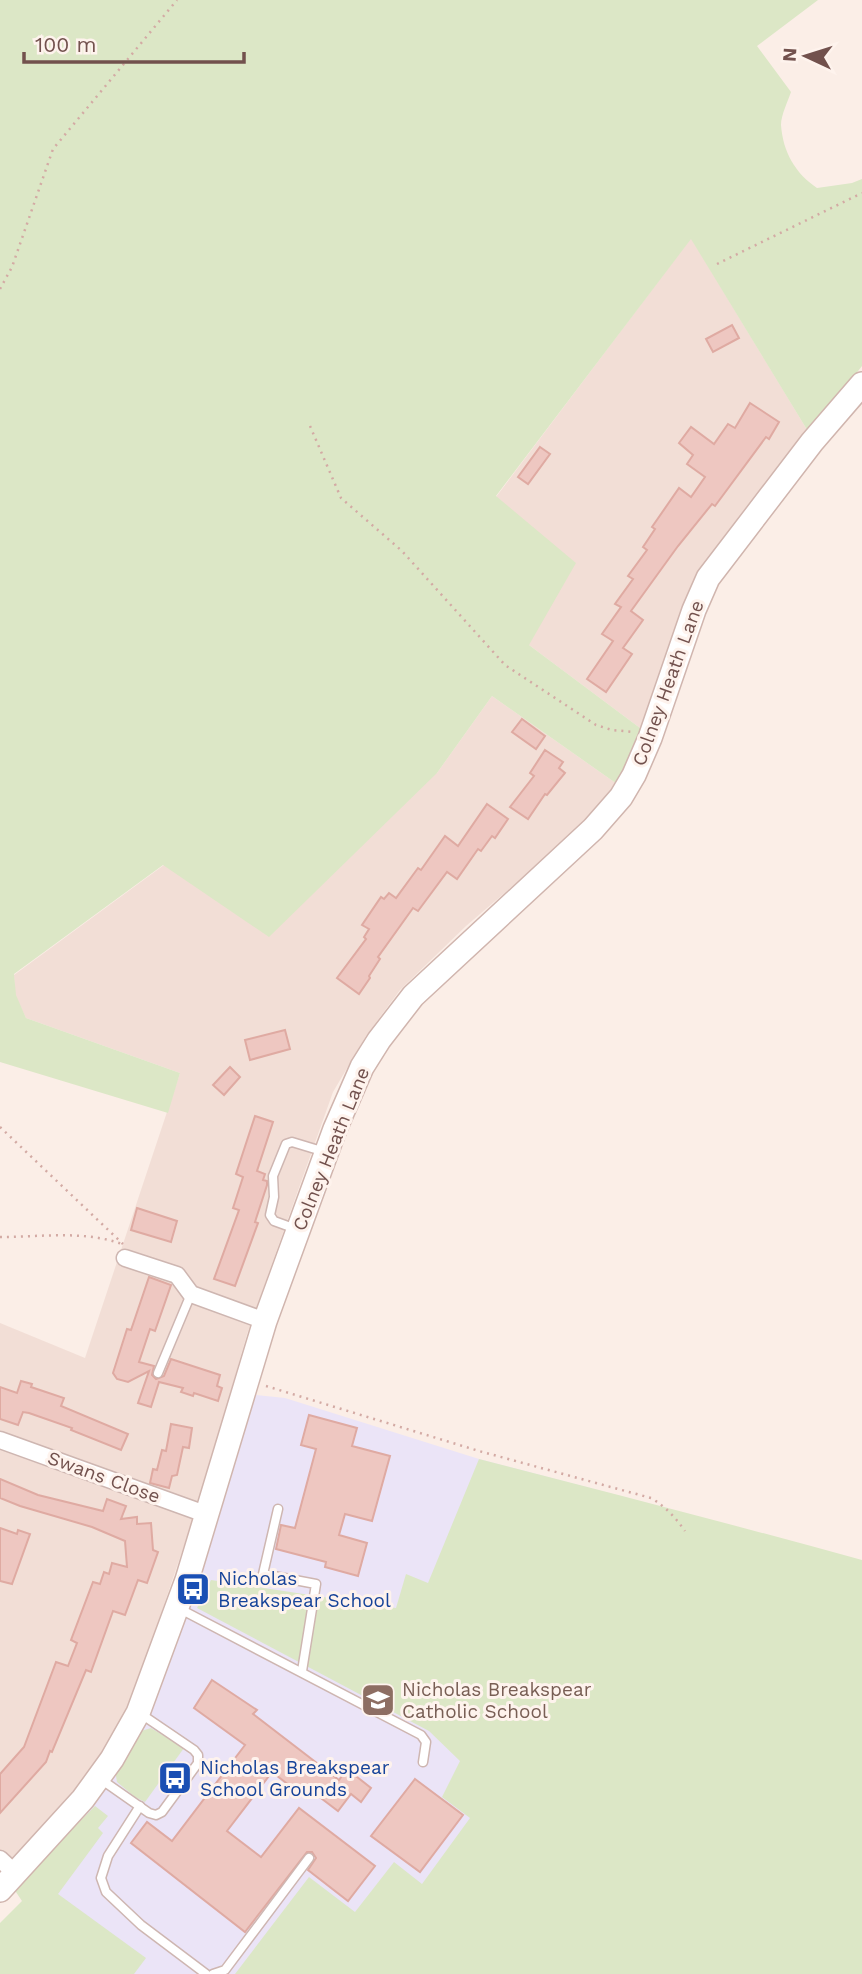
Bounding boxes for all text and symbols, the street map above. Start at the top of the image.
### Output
scale bar [24,21,245,65]
north arrow [771,21,841,91]
text: 100 m [35,32,97,57]
text: N [778,47,802,63]
street label: Colney Heath Lane [627,597,709,769]
street label: Colney Heath Lane [288,1064,374,1234]
street label: Swans Close [45,1446,163,1508]
place label: Nicholas Breakspear School [218,1567,391,1612]
bus stop icon: Nicholas Breakspear School [174,1570,212,1608]
place label: Nicholas Breakspear Catholic School [402,1678,592,1723]
school or university icon: Nicholas Breakspear Catholic School [359,1681,397,1719]
place label: Nicholas Breakspear School Grounds [200,1756,390,1801]
bus stop icon: Nicholas Breakspear School Grounds [156,1759,194,1797]

